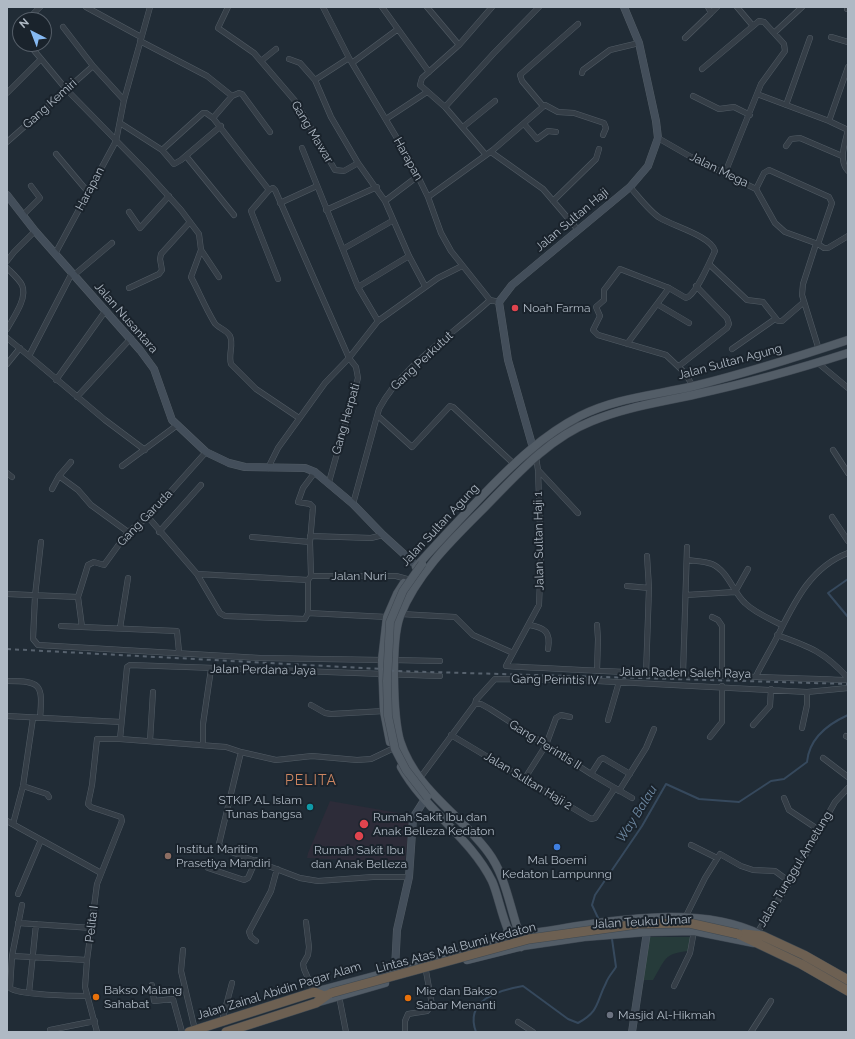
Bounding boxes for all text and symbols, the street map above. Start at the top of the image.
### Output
north arrow [12,12,52,52]
text: N [17,16,32,31]
street label: Gang Kemiri [20,76,80,132]
street label: Gang Mawar [288,98,336,166]
street label: Harapan [390,135,426,183]
street label: Jalan Mega [687,150,751,190]
street label: Harapan [73,165,107,213]
street label: Jalan Sultan Haji [533,185,611,255]
street label: Jalan Nusantara [91,280,161,356]
place label: Noah Farma [523,301,591,315]
marker: Noah Farma [510,303,520,313]
street label: Gang Perkutut [388,329,456,393]
street label: Jalan Sultan Agung [676,341,784,383]
street label: Gang Herpati [329,382,363,456]
street label: Jalan Sultan Agung [398,481,482,569]
street label: Gang Garuda [114,487,176,549]
street label: Jalan Sultan Haji 1 [531,491,547,591]
street label: Jalan Nuri [331,569,387,583]
street label: Jalan Perdana Jaya [210,662,316,678]
street label: Jalan Raden Saleh Raya [619,665,751,681]
street label: Gang Perintis IV [511,672,599,688]
street label: Gang Perintis II [506,717,584,773]
street label: Jalan Sultan Haji 2 [481,749,575,813]
district label: PELITA [285,773,337,789]
water label: Way Balau [613,783,661,845]
place label: STKIP AL Islam Tunas bangsa [218,793,302,821]
marker: STKIP AL Islam Tunas bangsa [305,802,315,812]
street label: Jalan Tunggul Ametung [755,809,835,929]
place label: Rumah Sakit Ibu dan Anak Belleza Kedaton [373,810,494,838]
marker: Rumah Sakit Ibu dan Anak Belleza Kedaton [358,818,370,830]
marker: Rumah Sakit Ibu dan Anak Belleza [353,830,365,842]
place label: Institut Maritim Prasetiya Mandiri [176,842,270,870]
marker: Mal Boemi Kedaton Lampunng [552,842,562,852]
place label: Rumah Sakit Ibu dan Anak Belleza [311,843,407,871]
marker: Institut Maritim Prasetiya Mandiri [163,851,173,861]
place label: Mal Boemi Kedaton Lampunng [502,853,612,881]
street label: Pelita I [83,905,101,943]
street label: Jalan Teuku Umar [592,912,692,932]
street label: Lintas Atas Mal Bumi Kedaton [375,920,537,976]
street label: Jalan Zainal Abidin Pagar Alam [195,959,363,1023]
place label: Bakso Malang Sahabat [104,983,182,1011]
place label: Mie dan Bakso Sabar Menanti [416,984,497,1012]
marker: Bakso Malang Sahabat [91,992,101,1002]
marker: Mie dan Bakso Sabar Menanti [403,993,413,1003]
place label: Masjid Al-Hikmah [618,1008,715,1022]
marker: Masjid Al-Hikmah [605,1010,615,1020]

